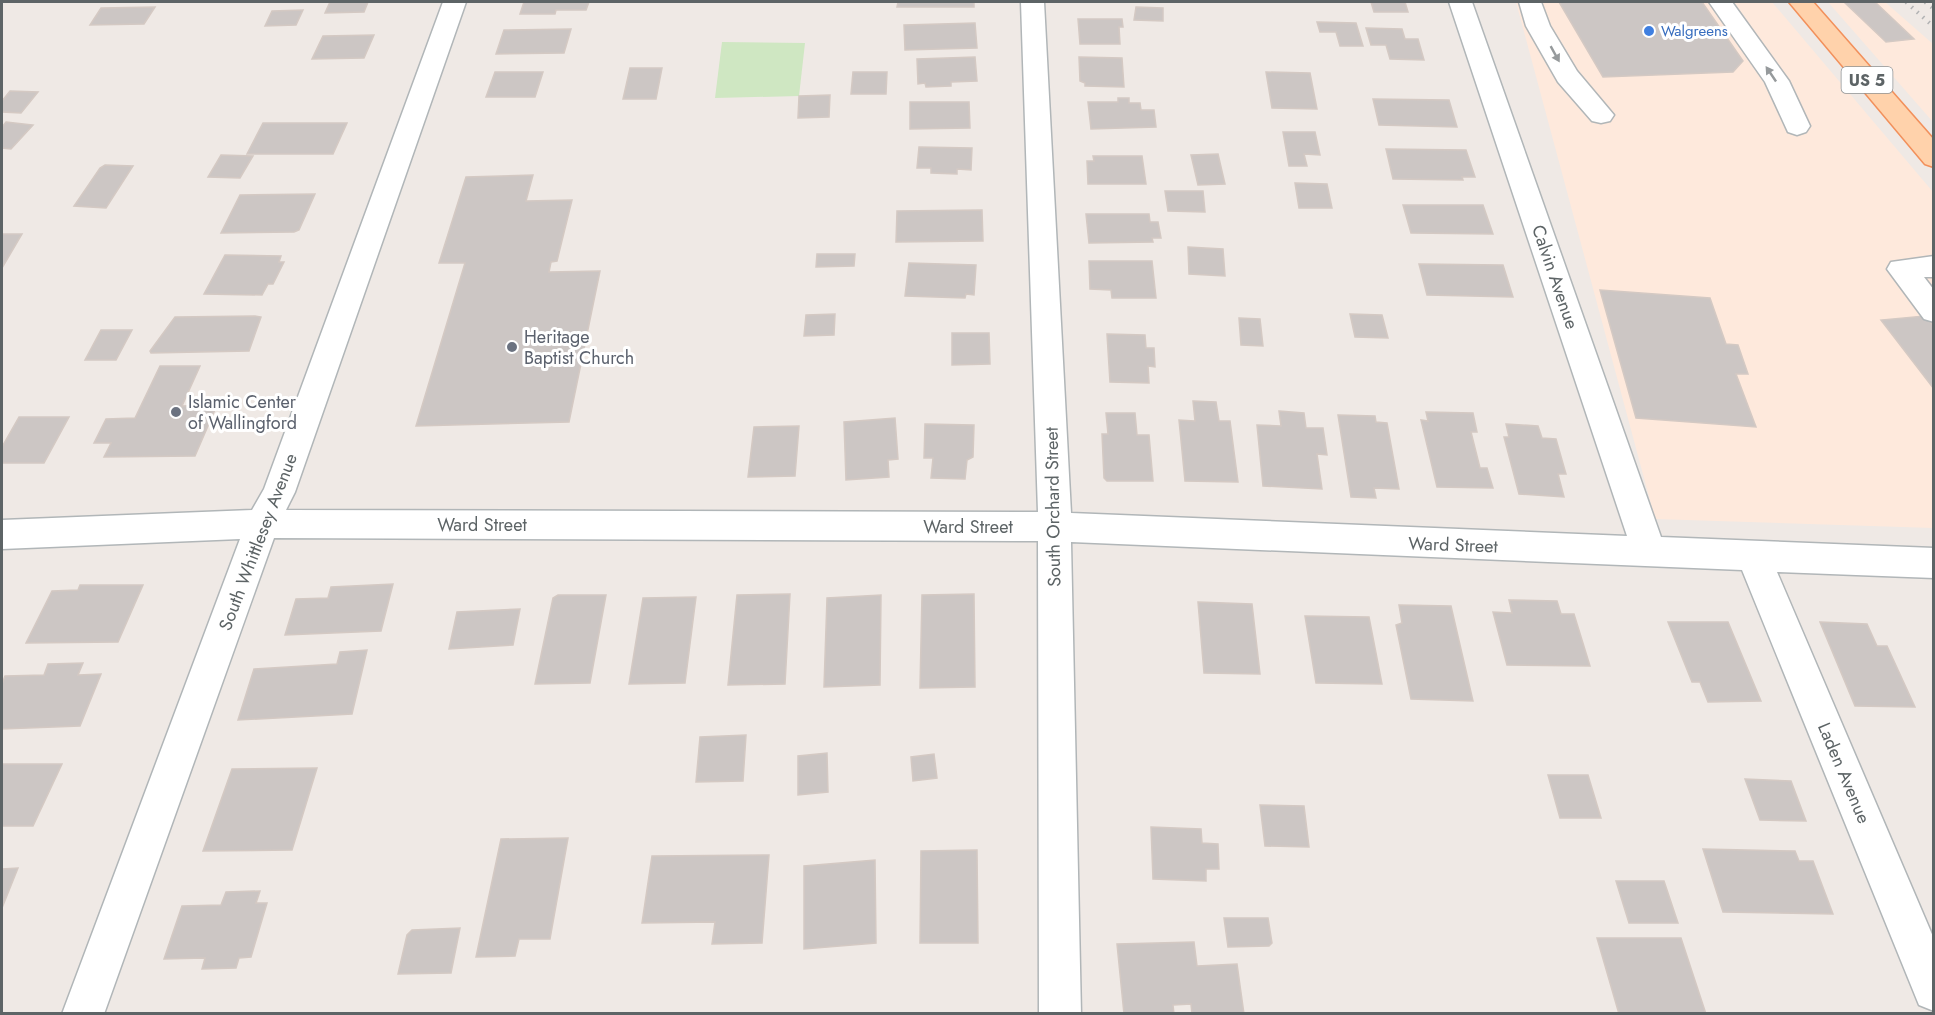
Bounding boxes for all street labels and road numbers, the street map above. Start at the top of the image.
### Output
road number: US 5 [1842,67,1892,93]
street label: Calvin Avenue [1525,221,1585,333]
street label: South Orchard Street [1039,426,1067,587]
street label: South Whittlesey Avenue [212,450,304,634]
street label: Ward Street [437,512,527,538]
street label: Ward Street [923,514,1013,540]
street label: Ward Street [1408,530,1499,560]
street label: Laden Avenue [1811,719,1877,827]

